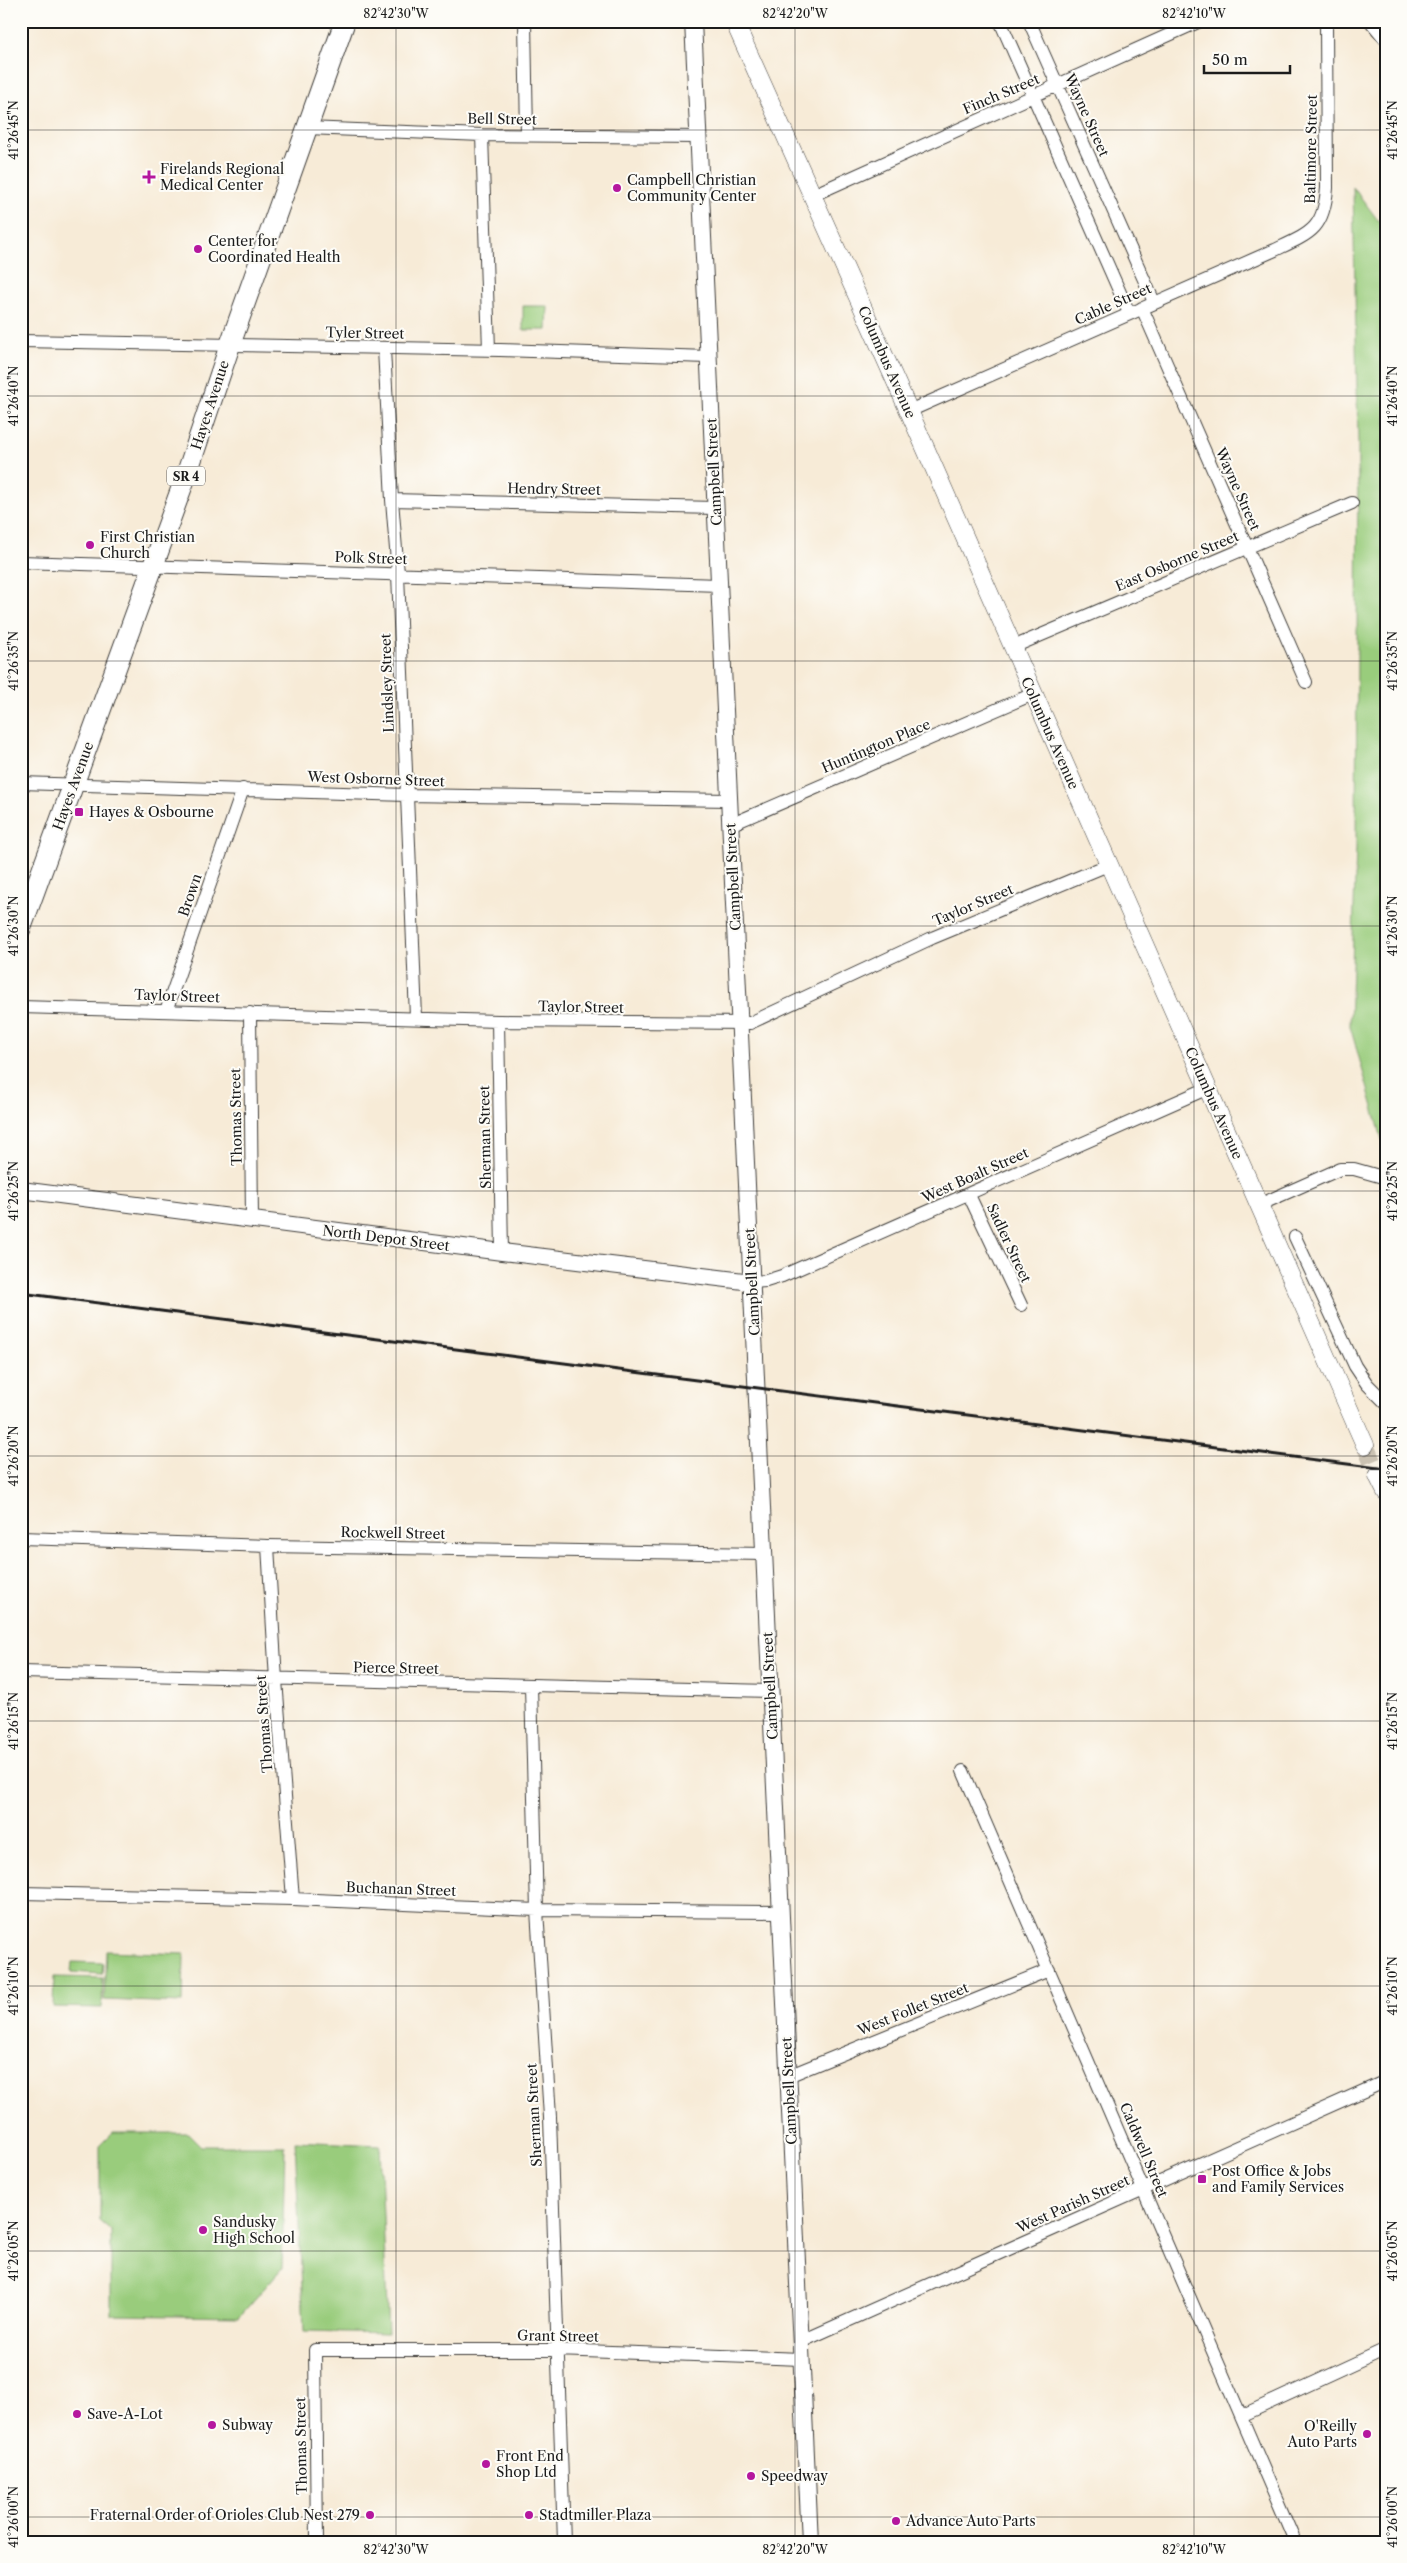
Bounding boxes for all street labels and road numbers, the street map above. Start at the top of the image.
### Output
street label: Finch Street [960,70,1042,118]
street label: Wayne Street [1060,70,1113,159]
street label: Baltimore Street [1301,94,1321,204]
street label: Bell Street [467,109,537,129]
street label: Cable Street [1072,279,1154,329]
street label: Columbus Avenue [854,303,920,421]
street label: Tyler Street [325,323,405,343]
street label: Hayes Avenue [187,358,233,452]
street label: Campbell Street [702,418,726,526]
street label: Wayne Street [1211,444,1264,533]
road number: SR 4 [167,466,205,486]
street label: Hendry Street [507,479,601,499]
street label: East Osborne Street [1113,527,1242,595]
street label: Polk Street [334,548,408,568]
street label: Lindsley Street [376,633,398,733]
street label: Columbus Avenue [1017,674,1083,792]
street label: Huntington Place [819,715,933,777]
street label: Hayes Avenue [49,739,97,833]
street label: West Osborne Street [306,768,445,790]
street label: Campbell Street [721,823,745,931]
street label: Brown [174,871,206,919]
street label: Taylor Street [930,880,1016,930]
street label: Taylor Street [134,986,220,1006]
street label: Taylor Street [538,997,624,1017]
street label: Columbus Avenue [1181,1044,1247,1162]
street label: Thomas Street [226,1068,246,1166]
street label: Sherman Street [475,1085,495,1189]
street label: West Boalt Street [918,1143,1031,1207]
street label: Sadler Street [983,1201,1035,1285]
street label: North Depot Street [321,1221,451,1255]
street label: Campbell Street [740,1228,764,1336]
street label: Rockwell Street [341,1523,446,1543]
street label: Campbell Street [758,1632,782,1740]
street label: Pierce Street [353,1658,439,1678]
street label: Thomas Street [252,1675,276,1773]
street label: Buchanan Street [346,1878,456,1900]
street label: West Follet Street [854,1978,971,2040]
street label: Campbell Street [777,2037,801,2145]
street label: Sherman Street [522,2063,546,2167]
street label: Caldwell Street [1116,2100,1172,2200]
street label: West Parish Street [1013,2171,1132,2237]
street label: Grant Street [517,2326,599,2346]
street label: Thomas Street [291,2397,311,2495]

